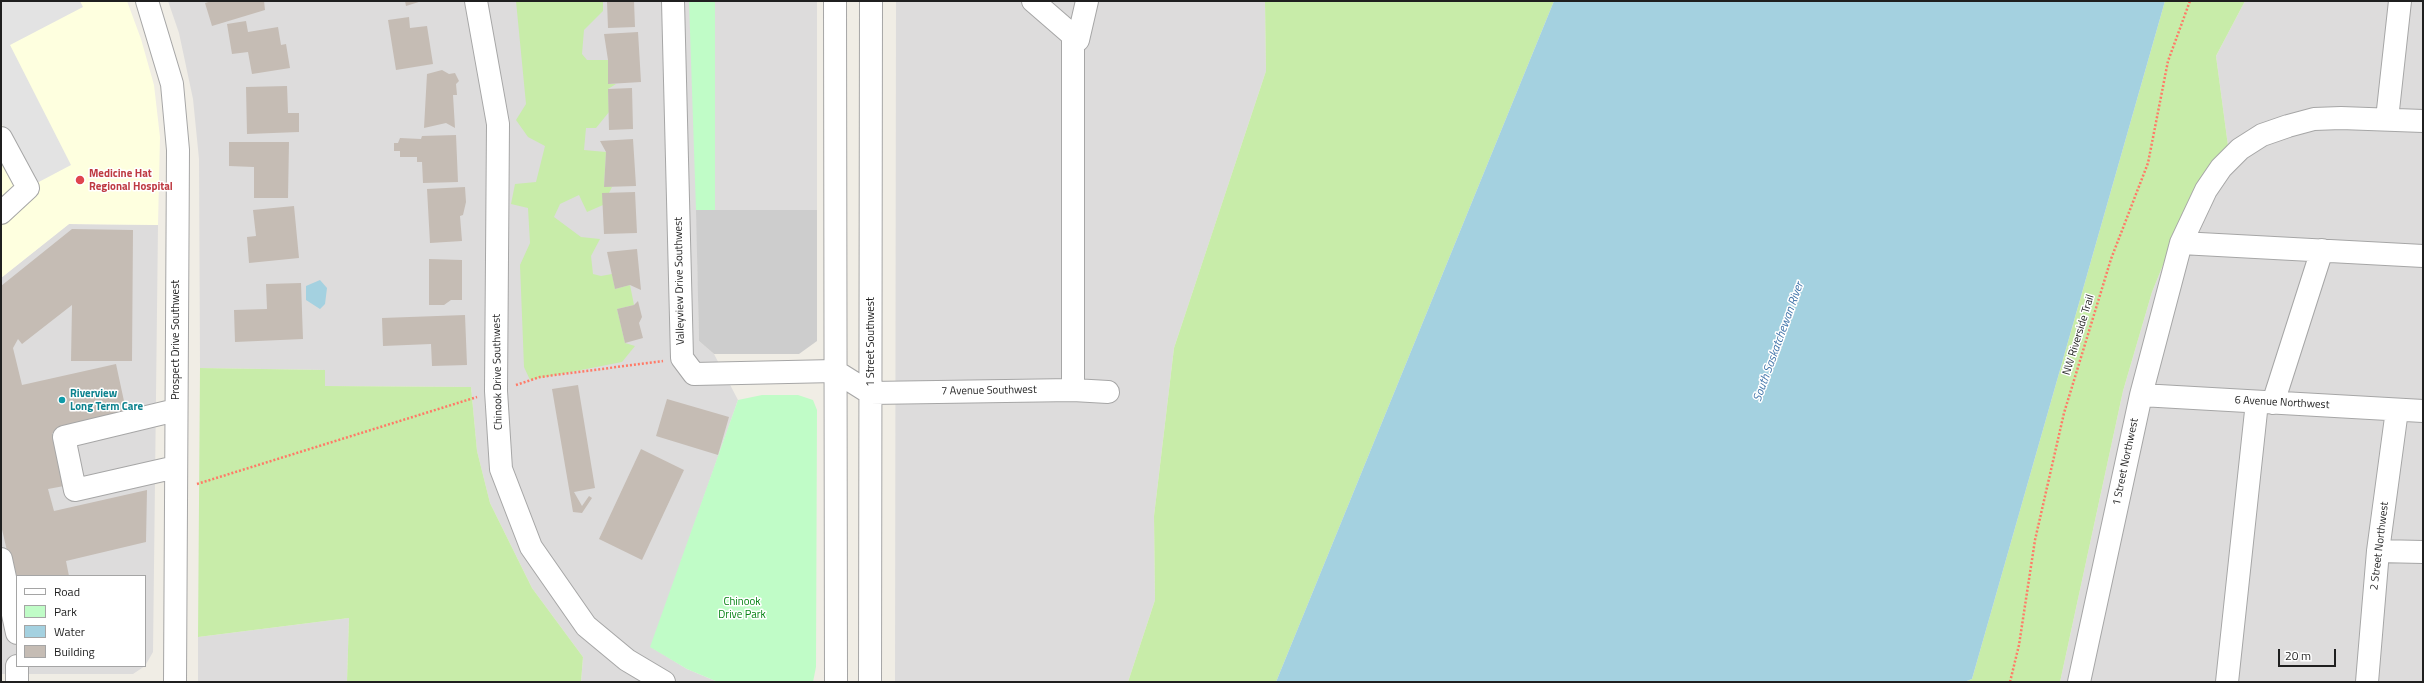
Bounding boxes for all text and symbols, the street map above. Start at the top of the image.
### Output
place label: Medicine Hat Regional Hospital [89,167,173,193]
marker: Medicine Hat Regional Hospital [74,174,86,186]
street label: Valleyview Drive Southwest [672,217,688,345]
street label: Prospect Drive Southwest [169,280,183,400]
water label: South Saskatchewan River [1751,280,1807,404]
street label: NW Riverside Trail [2060,293,2098,377]
street label: 1 Street Southwest [864,297,878,387]
street label: Chinook Drive Southwest [490,314,506,430]
street label: 7 Avenue Southwest [941,384,1037,398]
place label: Riverview Long Term Care [70,387,143,413]
street label: 6 Avenue Northwest [2234,394,2330,412]
marker: Riverview Long Term Care [57,395,67,405]
street label: 1 Street Northwest [2110,417,2142,507]
street label: 2 Street Northwest [2368,501,2392,591]
legend [16,575,146,667]
text: Road [54,582,80,601]
park label: Chinook Drive Park [718,595,766,621]
text: Park [54,602,77,621]
text: Water [54,622,85,641]
scale bar [2280,641,2338,667]
text: Building [54,642,95,661]
text: 20 m [2285,646,2311,665]

